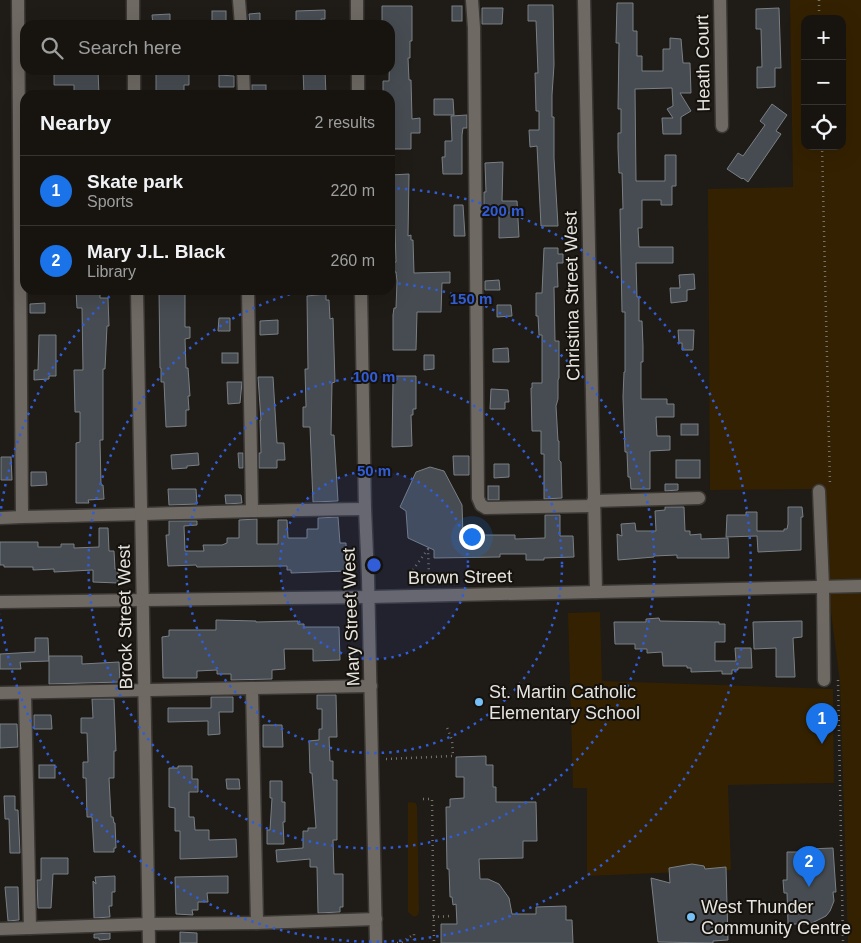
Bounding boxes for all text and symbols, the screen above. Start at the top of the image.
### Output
street label: Heath Court [692,14,714,112]
map controls [801,15,846,150]
button: + [801,15,846,60]
search box [20,20,395,75]
icon: search [38,34,66,62]
text: Search here [78,37,182,58]
button: − [801,60,846,105]
button: locate [801,105,846,150]
text: Nearby [40,111,111,134]
text: 2 results [315,114,375,131]
text: Skate park [87,171,183,192]
text: 1 [52,182,60,199]
text: 220 m [331,182,375,199]
text: Sports [87,193,133,210]
text: 200 m [482,202,524,219]
street label: Christina Street West [561,211,583,381]
text: Mary J.L. Black [87,241,225,262]
text: 2 [52,252,60,269]
text: 260 m [331,252,375,269]
text: Library [87,263,136,280]
text: 150 m [450,290,492,307]
text: 100 m [353,368,395,385]
text: 50 m [357,462,391,479]
your location [459,524,485,550]
street label: Brock Street West [114,544,136,690]
street label: Mary Street West [339,547,363,687]
centre of rings [365,556,383,574]
street label: Brown Street [408,566,512,588]
place label: St. Martin Catholic Elementary School [489,682,640,723]
marker: St. Martin Catholic Elementary School [473,696,485,708]
pin: 1 [806,703,838,744]
pin: 2 [793,846,825,887]
place label: West Thunder Community Centre [701,897,851,938]
marker: West Thunder Community Centre [685,911,697,923]

